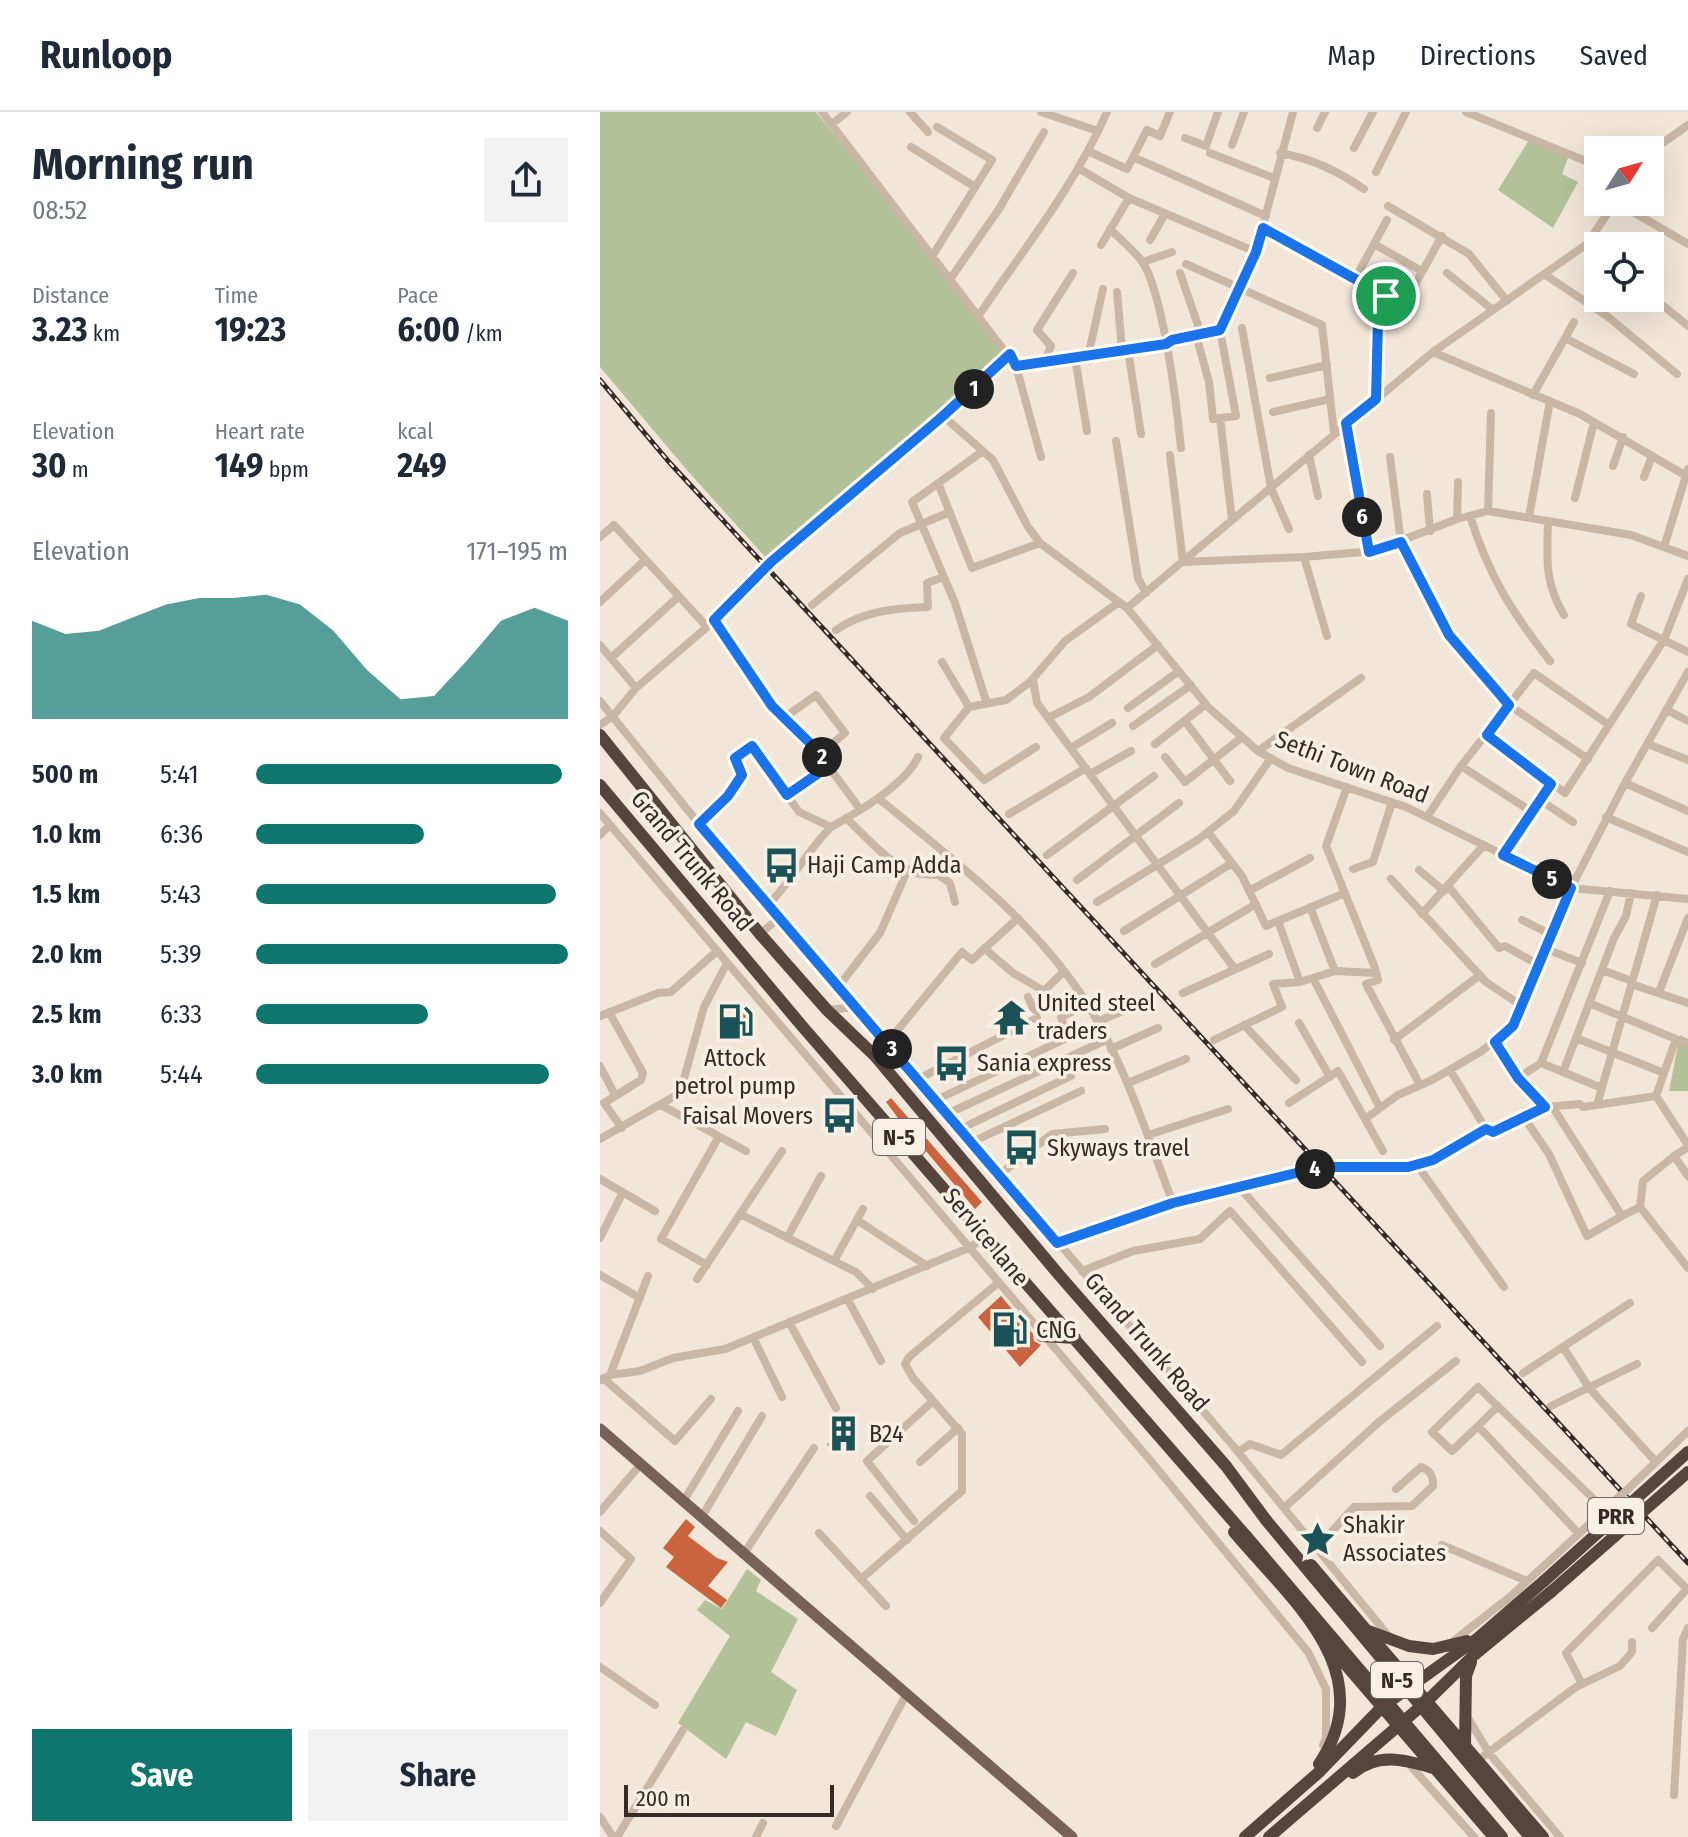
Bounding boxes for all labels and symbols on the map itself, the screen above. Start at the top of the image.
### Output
north arrow [1584,136,1664,216]
pin [1352,262,1420,330]
pin: 1 [954,369,994,409]
pin: 6 [1342,497,1382,537]
street label: Sethi Town Road [1271,725,1433,809]
pin: 2 [802,737,842,777]
street label: Grand Trunk Road [625,785,759,937]
bus stop icon: Haji Camp Adda [762,846,800,884]
place label: Haji Camp Adda [807,851,962,879]
pin: 5 [1532,859,1572,899]
place label: United steel traders [1037,989,1155,1045]
temple icon: United steel traders [992,998,1030,1036]
fuel station icon: Attock petrol pump [716,1002,754,1040]
pin: 3 [872,1029,912,1069]
place label: Attock petrol pump [674,1044,796,1100]
bus stop icon: Sania express [932,1044,970,1082]
place label: Sania express [977,1049,1112,1077]
bus stop icon: Faisal Movers [820,1097,858,1135]
place label: Faisal Movers [682,1102,813,1130]
road number: N-5 [873,1119,925,1155]
bus stop icon: Skyways travel [1002,1129,1040,1167]
place label: Skyways travel [1047,1134,1190,1162]
pin: 4 [1295,1149,1335,1189]
street label: Service lane [937,1183,1035,1291]
street label: Grand Trunk Road [1079,1267,1215,1417]
fuel station icon: CNG [991,1311,1029,1349]
place label: CNG [1036,1316,1077,1344]
building icon: B24 [824,1415,862,1453]
place label: B24 [869,1420,904,1448]
road number: PRR [1588,1498,1644,1534]
place label: Shakir Associates [1343,1511,1446,1567]
place icon: Shakir Associates [1298,1520,1336,1558]
road number: N-5 [1371,1662,1423,1698]
scale bar [624,1781,834,1817]

